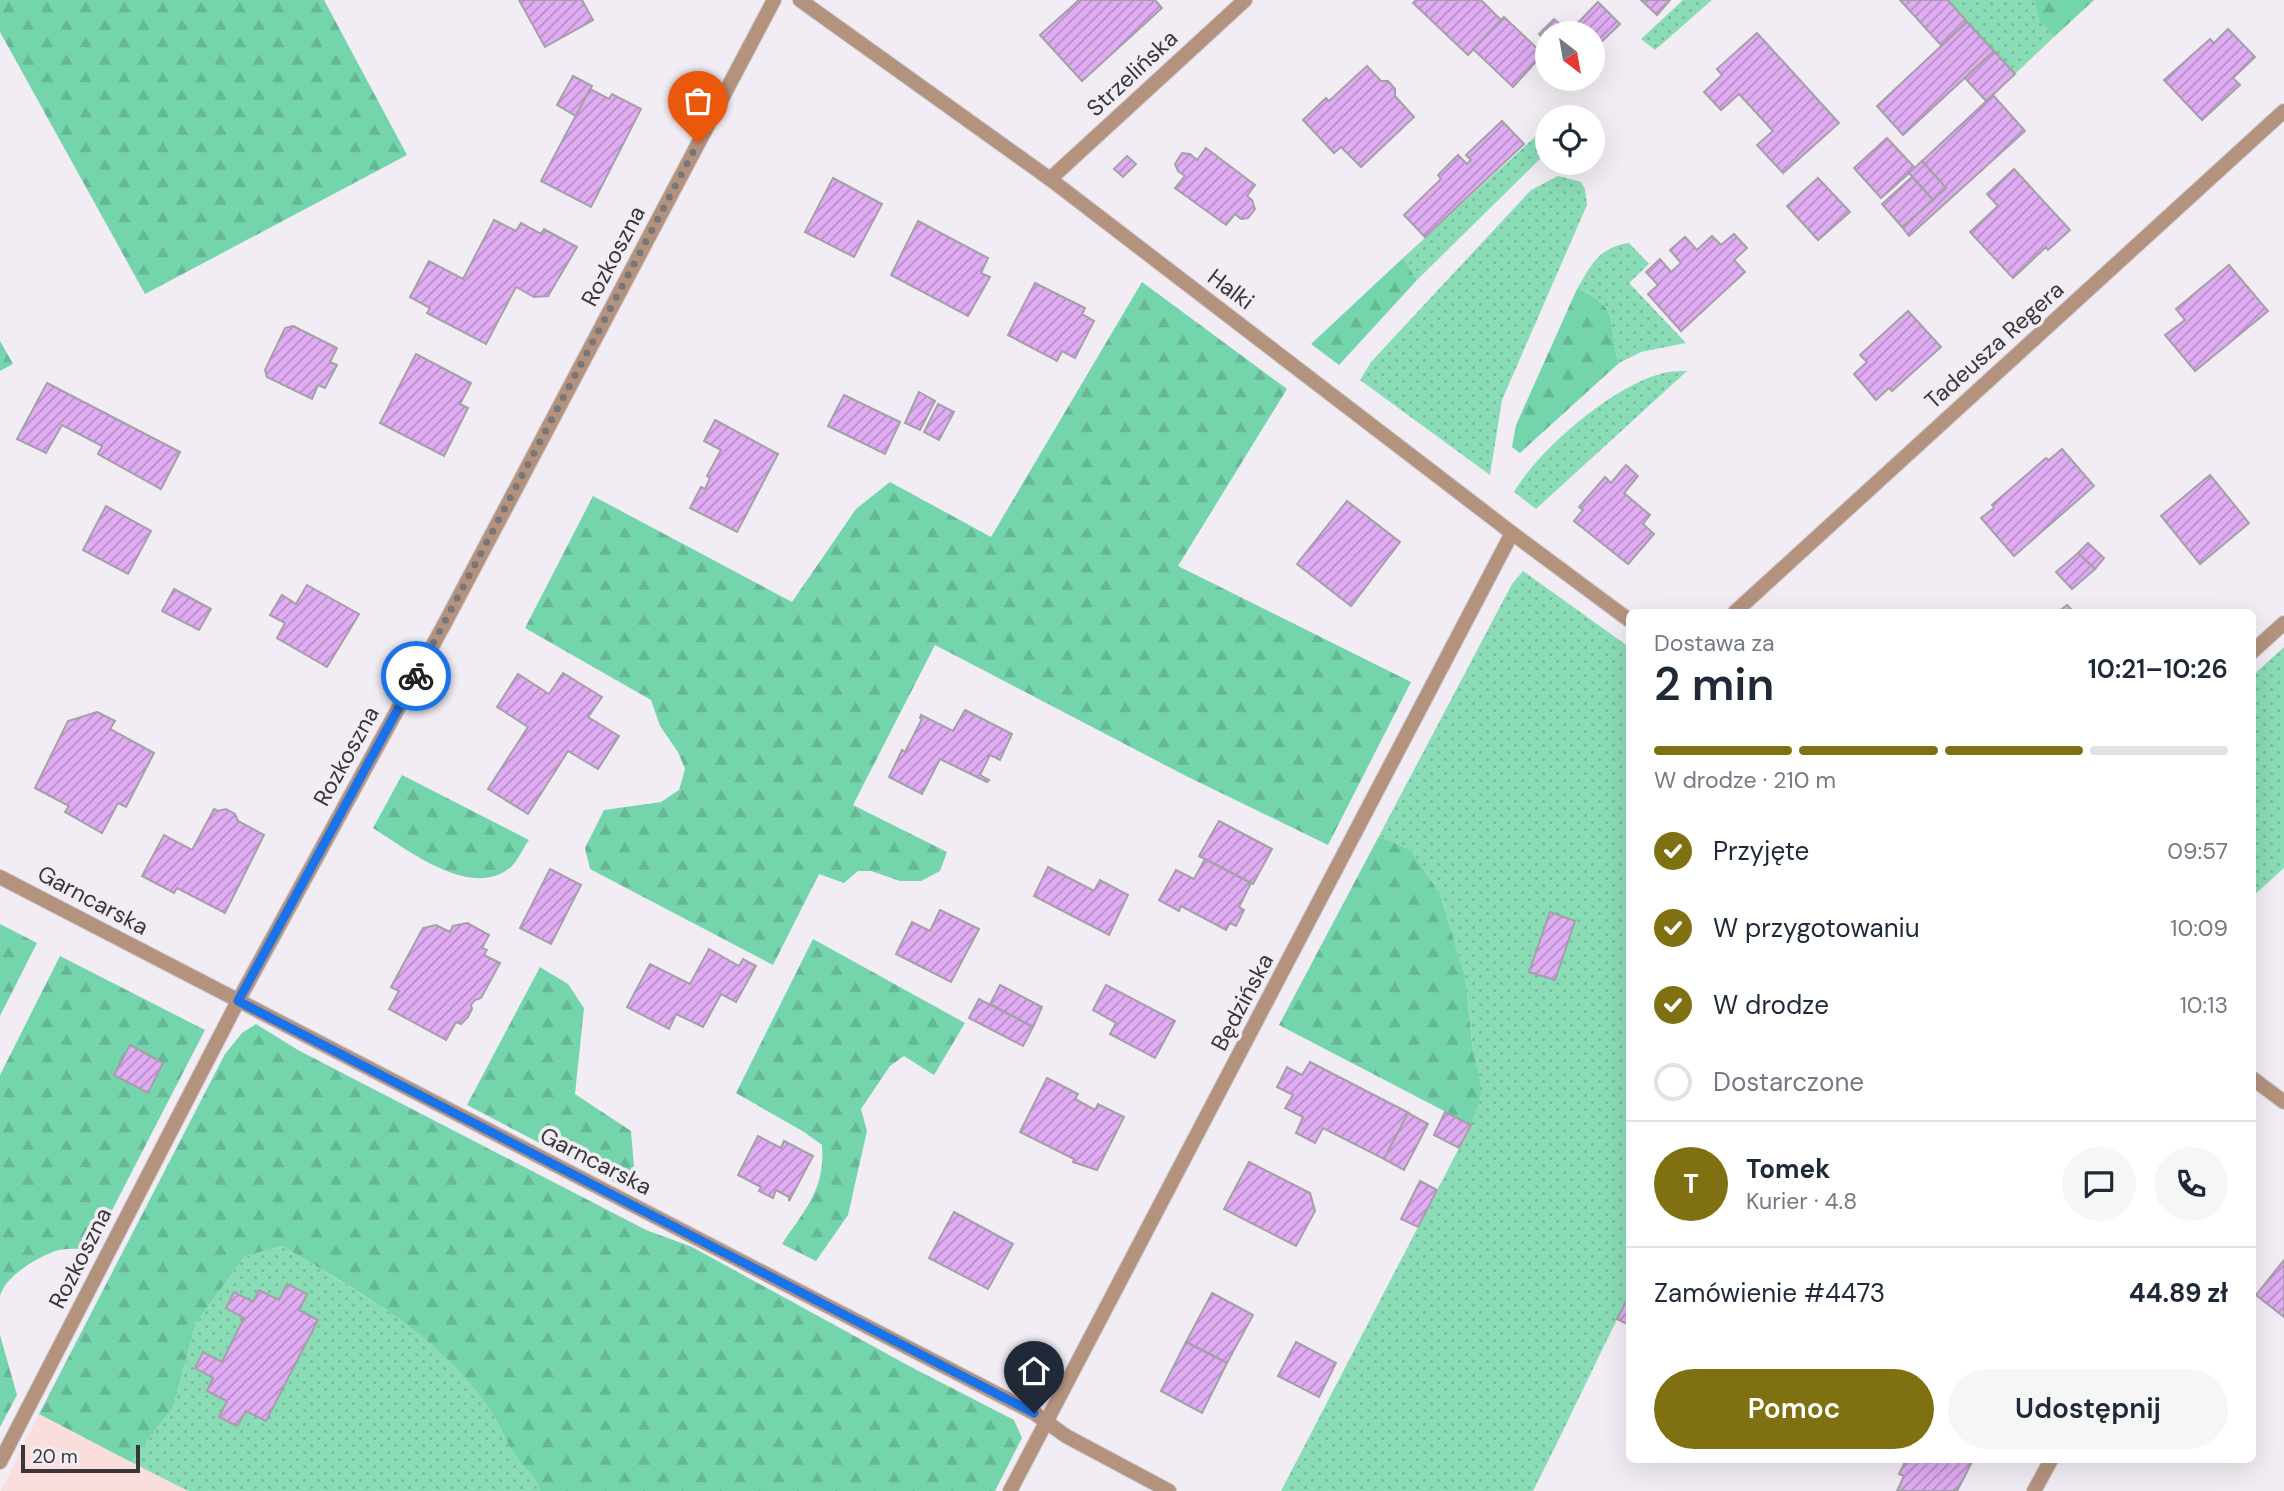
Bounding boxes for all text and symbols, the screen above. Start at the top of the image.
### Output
north arrow [1535,21,1605,91]
map controls [1535,21,1605,175]
street label: Strzelińska [1080,23,1184,123]
pin [668,71,728,143]
icon: bag [679,82,717,120]
button: locate [1535,105,1605,175]
street label: Rozkoszna [574,201,652,311]
street label: Halki [1202,262,1260,316]
street label: Tadeusza Regera [1918,274,2070,416]
text: Dostawa za [1654,628,1775,658]
courier [381,641,451,711]
text: 10:21–10:26 [2088,652,2228,686]
text: 2 min [1654,654,1774,714]
icon: bike [397,657,435,695]
street label: Rozkoszna [306,701,386,811]
text: W drodze · 210 m [1654,765,1836,795]
icon: check [1654,832,1692,870]
text: Przyjęte [1713,834,1809,868]
text: 09:57 [2167,836,2228,866]
street label: Garncarska [32,858,154,942]
icon: check [1654,909,1692,947]
text: W przygotowaniu [1713,911,1920,945]
text: 10:09 [2170,913,2228,943]
street label: Będzińska [1204,948,1280,1056]
icon: check [1654,986,1692,1024]
text: W drodze [1713,988,1829,1022]
text: 10:13 [2180,990,2228,1020]
text: Dostarczone [1713,1065,1864,1099]
street label: Garncarska [535,1120,657,1202]
button: chat [2062,1147,2136,1221]
button: phone [2154,1147,2228,1221]
text: Tomek [1746,1152,1830,1186]
text: T [1683,1167,1699,1201]
text: Kurier · 4.8 [1746,1186,1857,1216]
street label: Rozkoszna [42,1202,118,1314]
text: Zamówienie #4473 [1654,1276,1885,1310]
text: 44.89 zł [2129,1276,2228,1310]
pin [1004,1341,1064,1413]
icon: home [1015,1352,1053,1390]
button: Pomoc [1654,1369,1934,1449]
button: Udostępnij [1948,1369,2228,1449]
scale bar [21,1442,140,1474]
text: 20 m [32,1444,78,1469]

